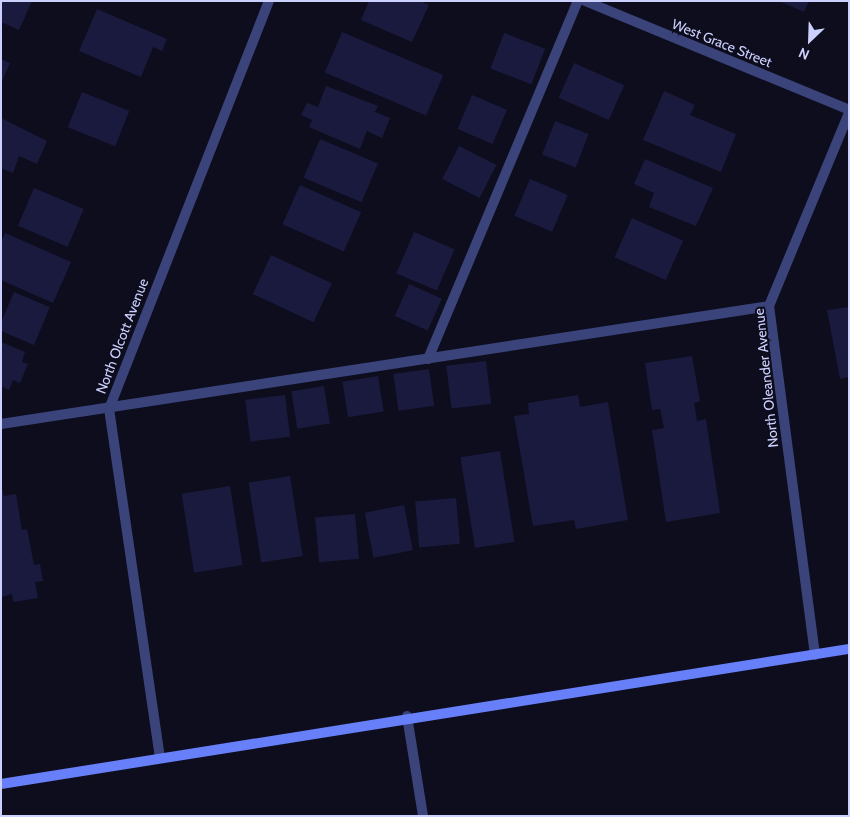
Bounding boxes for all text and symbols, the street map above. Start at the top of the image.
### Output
street label: West Grace Street [670,15,774,71]
north arrow [785,15,835,65]
text: N [796,43,812,64]
street label: North Olcott Avenue [92,276,152,396]
street label: North Oleander Avenue [750,308,782,448]

